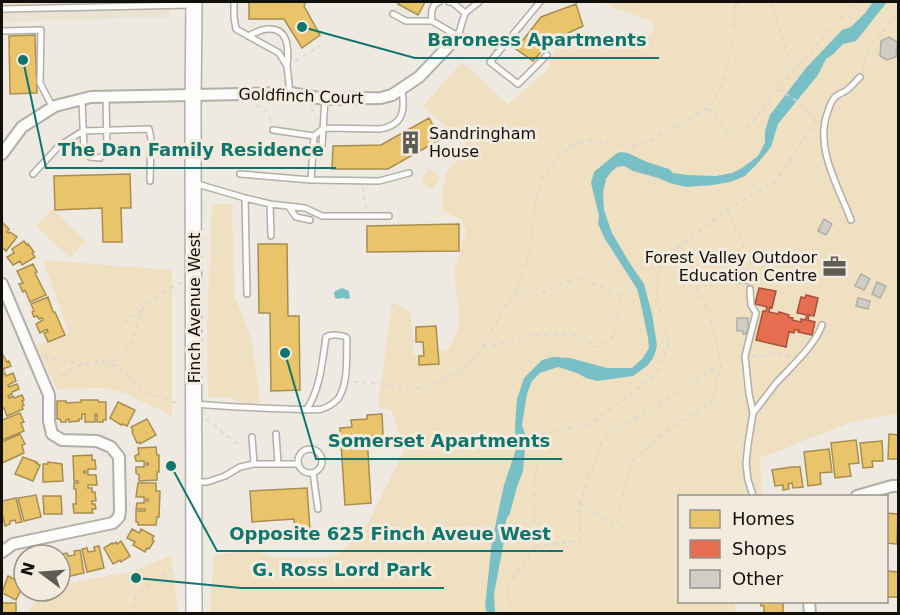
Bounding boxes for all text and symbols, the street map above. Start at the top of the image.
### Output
callout: Baroness Apartments [415,22,659,58]
text: Baroness Apartments [427,29,647,50]
street label: Goldfinch Court [238,84,364,108]
place label: Sandringham House [429,124,536,161]
building icon: Sandringham House [398,129,424,155]
callout: The Dan Family Residence [46,132,336,168]
text: The Dan Family Residence [58,139,324,160]
street label: Finch Avenue West [185,233,204,383]
place label: Forest Valley Outdoor Education Centre [645,248,817,285]
office icon: Forest Valley Outdoor Education Centre [822,253,848,279]
callout: Somerset Apartments [316,423,562,459]
text: Somerset Apartments [328,430,550,451]
legend [678,495,888,603]
text: Homes [732,508,795,529]
callout: Opposite 625 Finch Aveue West [217,515,563,551]
text: Opposite 625 Finch Aveue West [229,523,551,544]
text: Shops [732,538,787,559]
north arrow [12,543,72,603]
callout: G. Ross Lord Park [241,552,444,588]
text: G. Ross Lord Park [252,559,433,580]
text: N [17,560,39,578]
text: Other [732,568,784,589]

